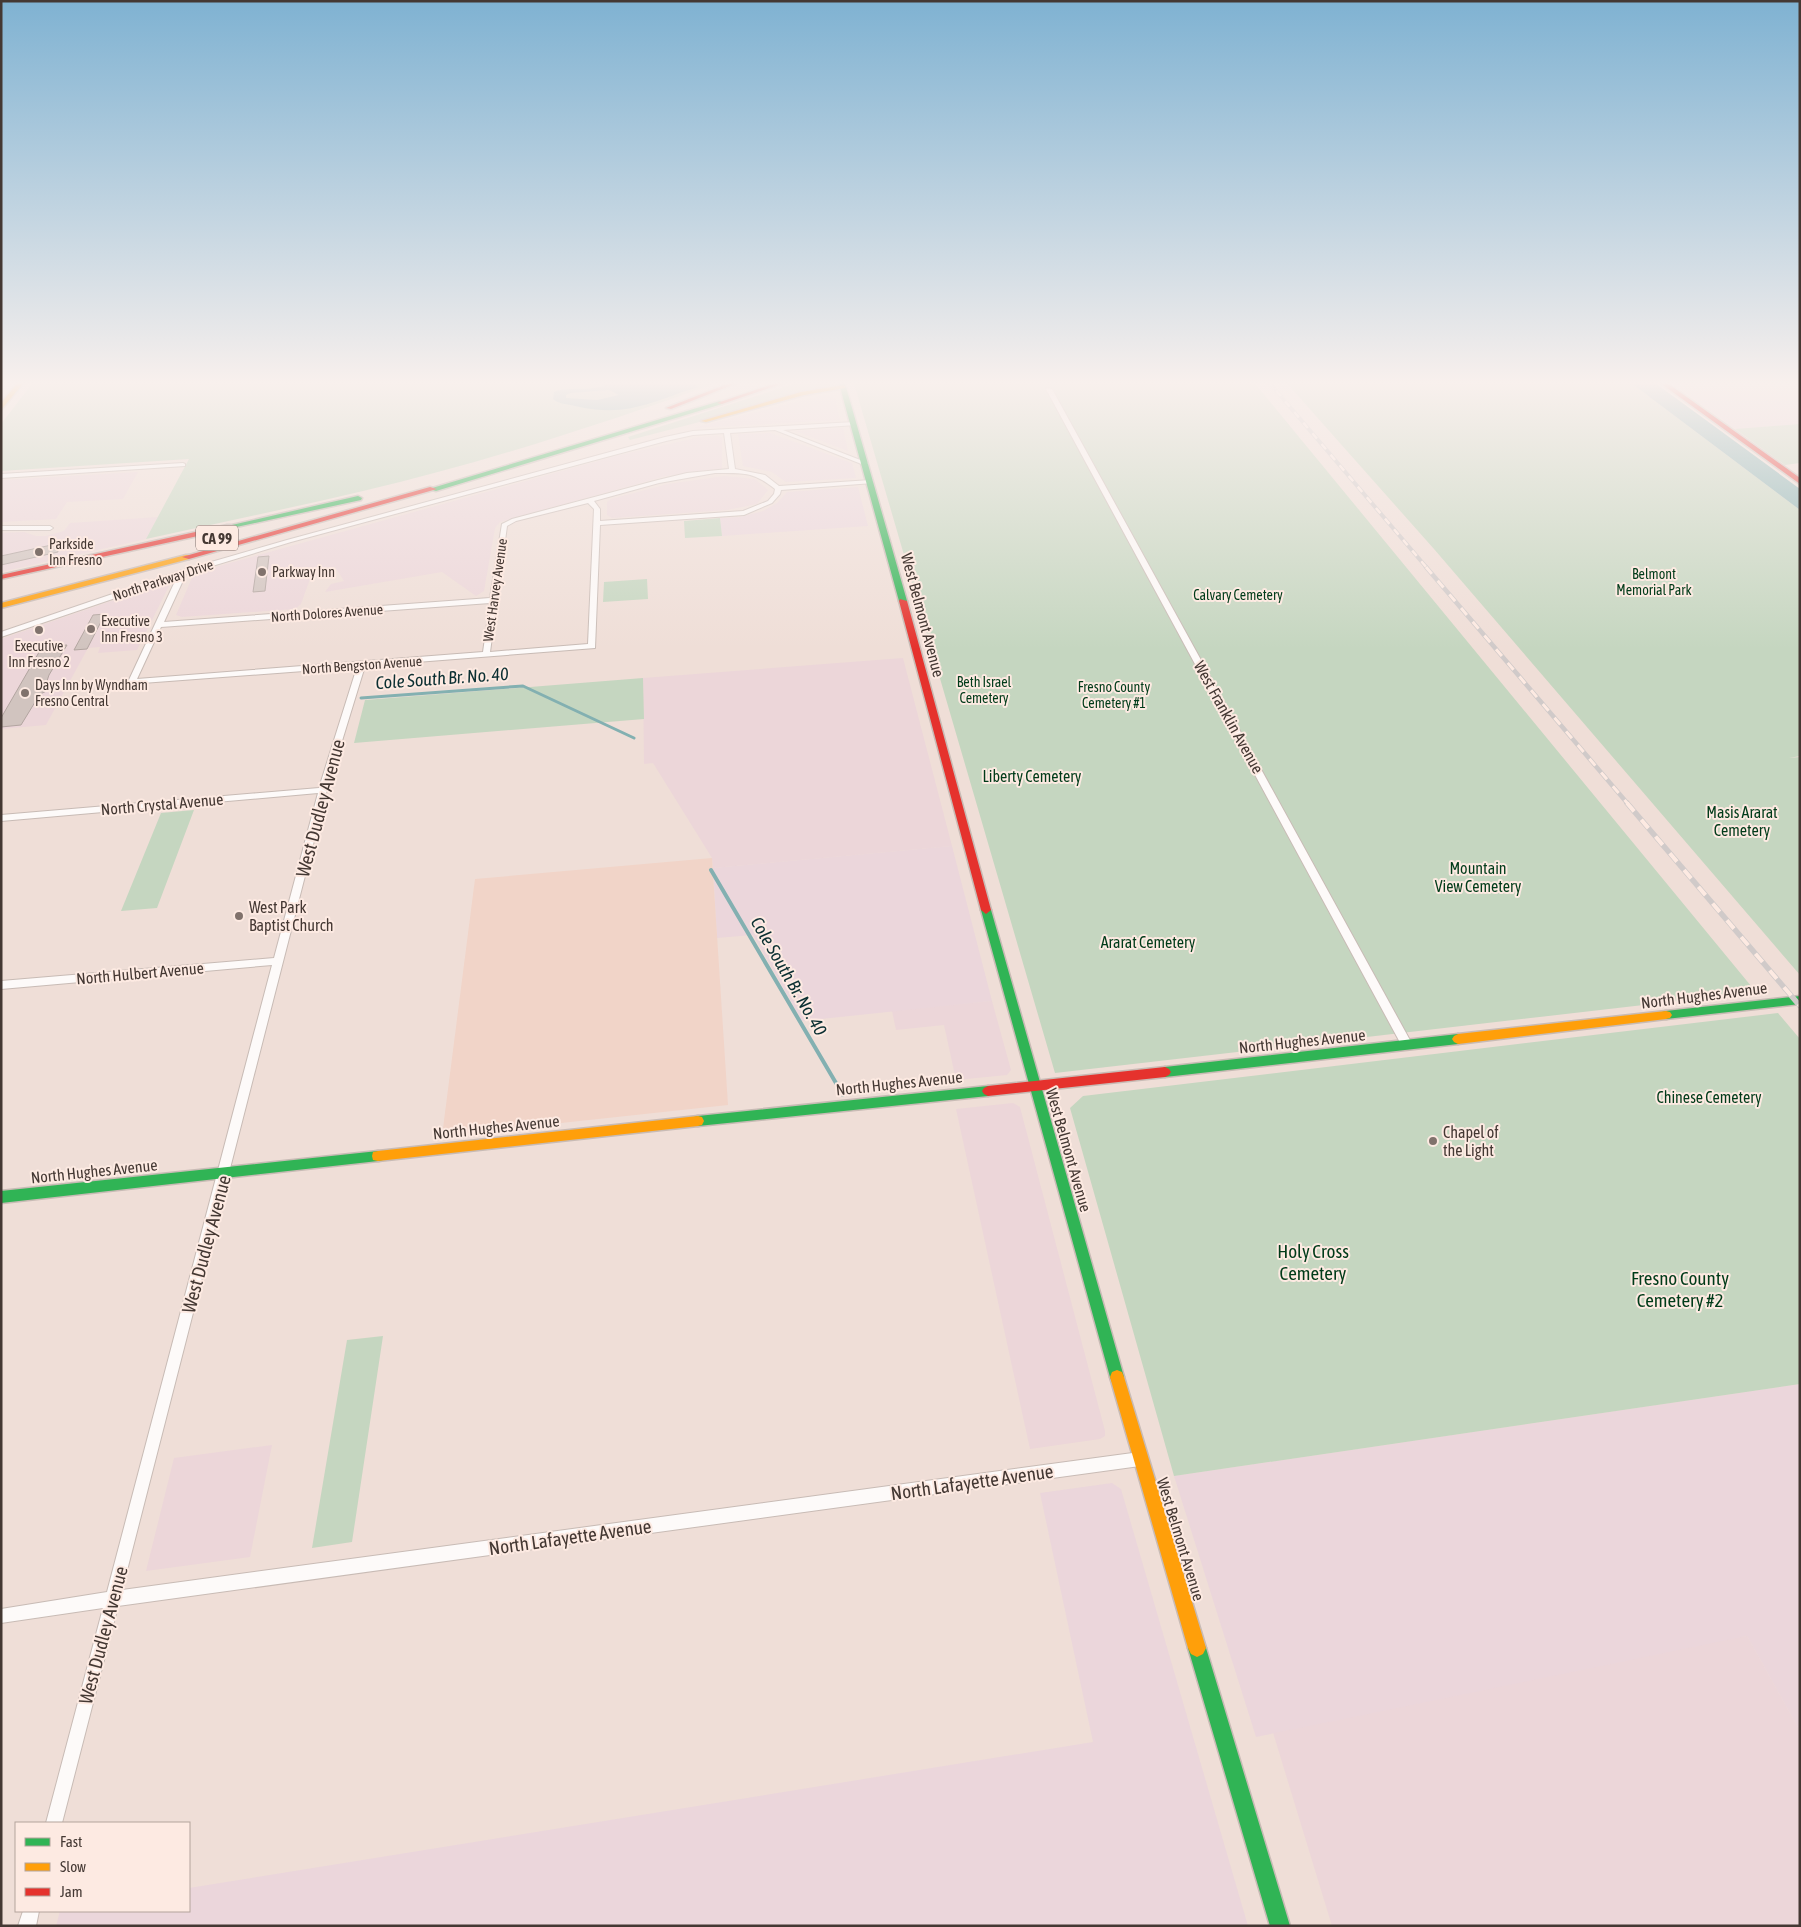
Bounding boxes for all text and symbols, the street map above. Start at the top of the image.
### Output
road number: CA 99 [196,526,238,550]
place label: Parkside Inn Fresno [49,536,102,568]
street label: West Harvey Avenue [480,537,510,643]
marker: Parkside Inn Fresno [33,546,45,558]
street label: West Belmont Avenue [898,551,948,679]
street label: North Parkway Drive [111,556,215,604]
place label: Parkway Inn [272,564,335,580]
marker: Parkway Inn [256,566,268,578]
park label: Belmont Memorial Park [1616,566,1692,598]
park label: Calvary Cemetery [1193,587,1283,603]
street label: North Dolores Avenue [270,601,384,625]
place label: Executive Inn Fresno 3 [101,613,163,645]
marker: Executive Inn Fresno 3 [85,623,97,635]
marker: Executive Inn Fresno 2 [33,624,45,636]
place label: Executive Inn Fresno 2 [8,638,70,670]
street label: North Bengston Avenue [301,653,423,677]
street label: West Franklin Avenue [1191,658,1267,776]
water label: Cole South Br. No. 40 [375,663,510,693]
park label: Beth Israel Cemetery [957,674,1012,706]
place label: Days Inn by Wyndham Fresno Central [35,677,148,709]
park label: Fresno County Cemetery #1 [1078,679,1150,711]
marker: Days Inn by Wyndham Fresno Central [19,687,31,699]
street label: West Dudley Avenue [291,737,349,879]
park label: Liberty Cemetery [983,767,1082,786]
street label: North Crystal Avenue [100,790,224,819]
park label: Masis Ararat Cemetery [1706,803,1778,840]
park label: Mountain View Cemetery [1435,859,1522,896]
place label: West Park Baptist Church [249,898,333,935]
marker: West Park Baptist Church [233,910,245,922]
water label: Cole South Br. No. 40 [747,913,832,1039]
park label: Ararat Cemetery [1101,933,1196,952]
street label: North Hulbert Avenue [76,958,204,988]
street label: North Hughes Avenue [1640,978,1768,1013]
street label: North Hughes Avenue [1238,1025,1366,1058]
street label: North Hughes Avenue [835,1067,963,1100]
street label: West Belmont Avenue [1043,1086,1095,1214]
park label: Chinese Cemetery [1656,1088,1762,1107]
street label: North Hughes Avenue [432,1111,560,1144]
place label: Chapel of the Light [1443,1123,1499,1160]
marker: Chapel of the Light [1427,1135,1439,1147]
street label: North Hughes Avenue [30,1155,158,1188]
street label: West Dudley Avenue [177,1173,235,1315]
park label: Holy Cross Cemetery [1277,1240,1349,1284]
park label: Fresno County Cemetery #2 [1631,1267,1729,1311]
street label: North Lafayette Avenue [889,1460,1055,1504]
street label: West Belmont Avenue [1154,1475,1208,1603]
street label: North Lafayette Avenue [487,1515,653,1559]
street label: West Dudley Avenue [74,1564,132,1706]
legend [15,1822,190,1912]
text: Fast [60,1833,82,1850]
text: Slow [60,1858,86,1875]
text: Jam [60,1883,83,1900]

